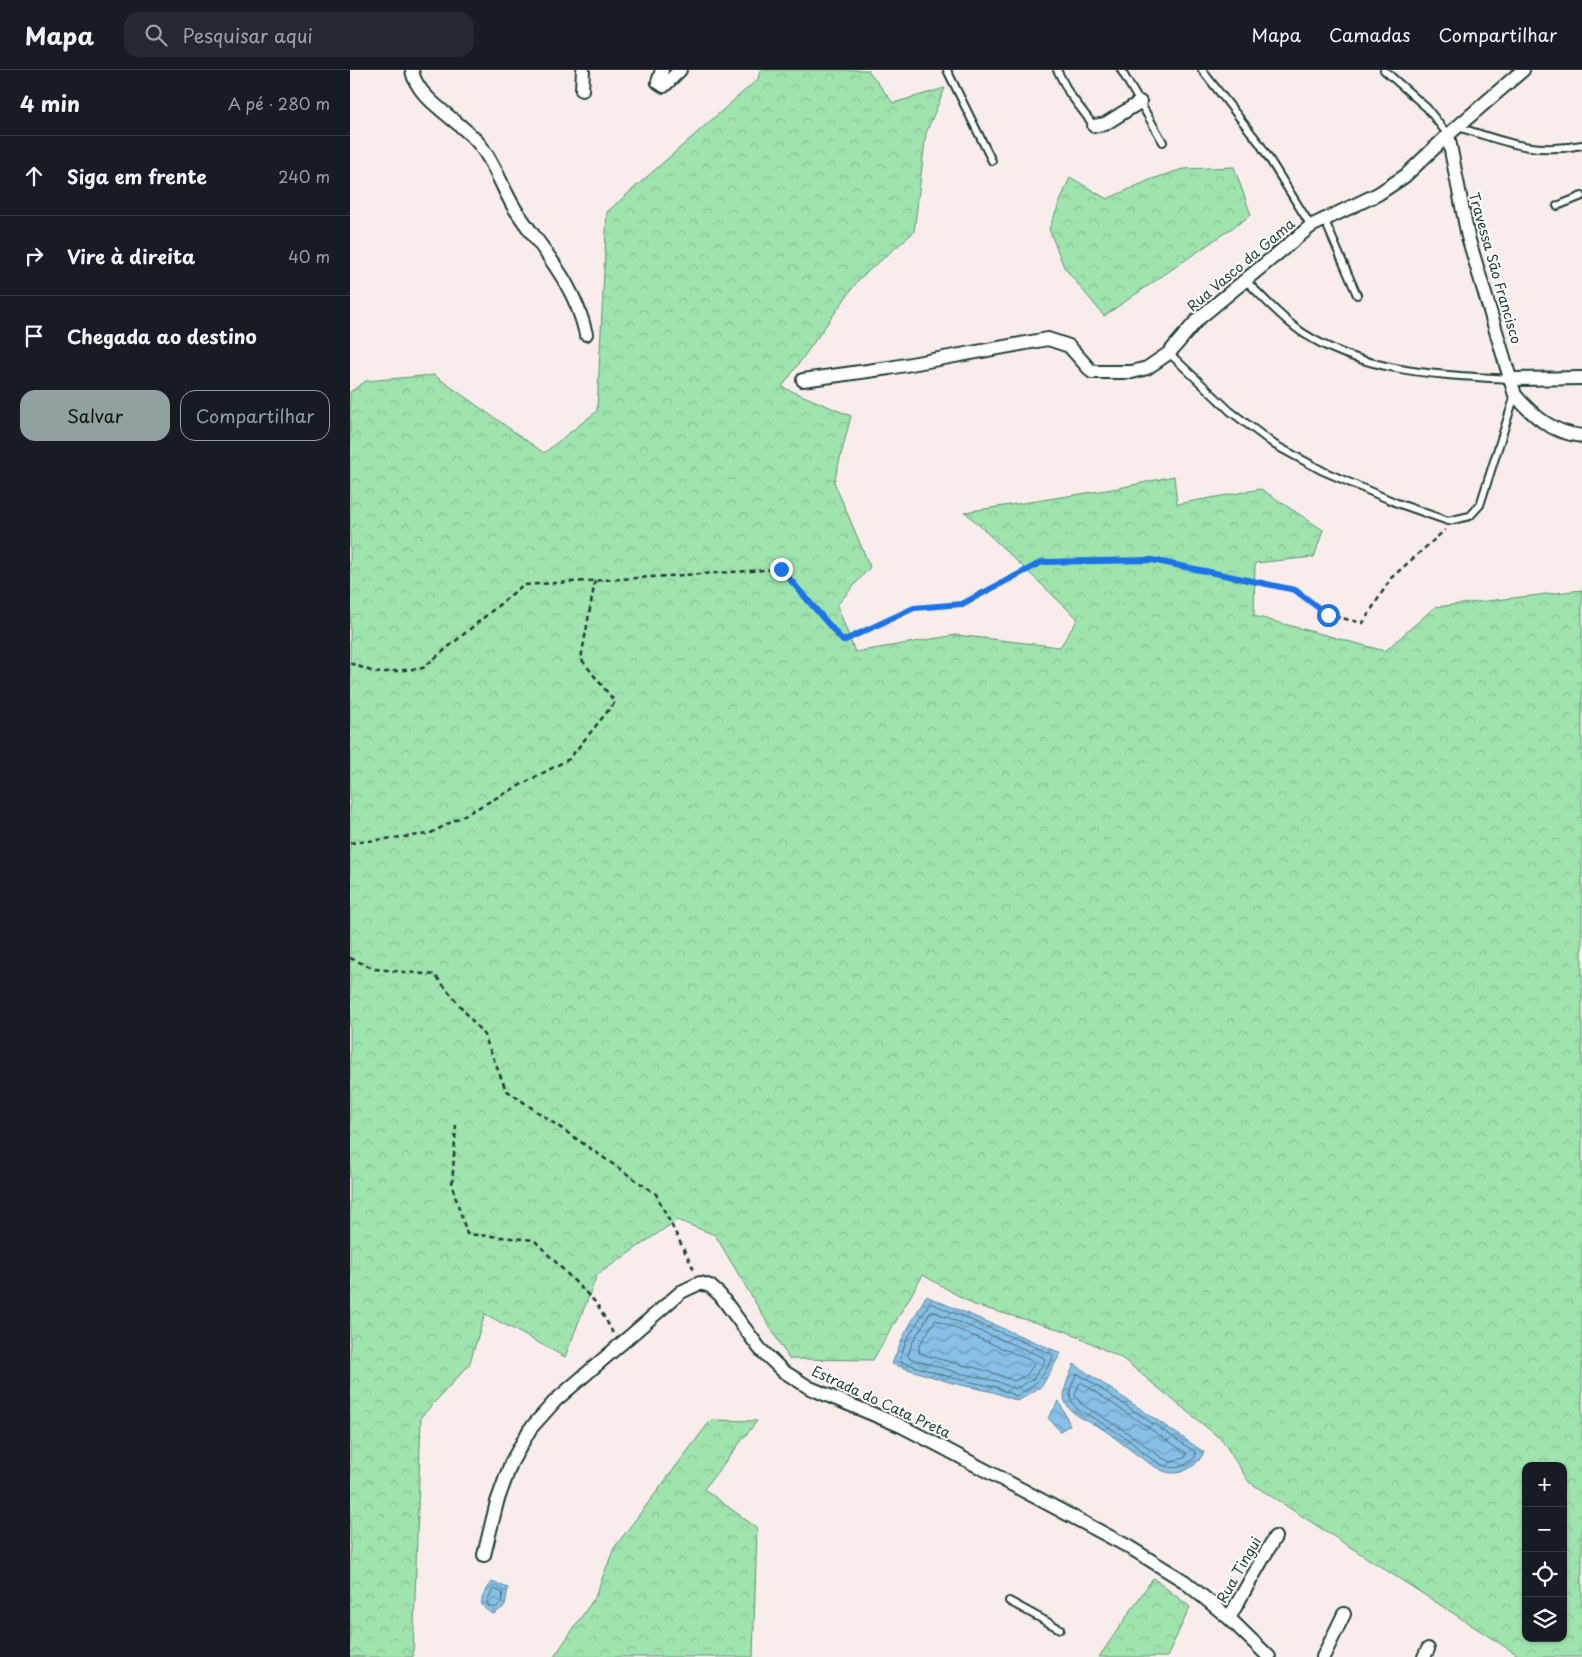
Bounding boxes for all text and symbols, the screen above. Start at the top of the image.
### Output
search box [124,12,474,57]
text: Mapa [25,17,94,53]
icon: search [142,21,170,49]
text: Pesquisar aqui [182,21,313,49]
text: Mapa [1251,21,1301,48]
text: Camadas [1329,21,1411,48]
text: Compartilhar [1439,21,1557,48]
text: 4 min [20,87,80,119]
text: A pé · 280 m [228,91,330,115]
icon: ahead [20,162,48,190]
text: Siga em frente [67,162,207,190]
text: 240 m [278,164,330,188]
street label: Travessa São Francisco [1464,190,1527,346]
street label: Rua Vasco da Gama [1182,213,1299,316]
icon: right [20,242,48,270]
text: Vire à direita [67,242,195,270]
text: 40 m [288,244,330,268]
icon: arrive [20,322,48,350]
text: Chegada ao destino [67,322,257,350]
button: Salvar [20,390,170,441]
button: Compartilhar [180,390,330,441]
route end [770,558,793,581]
route start [1317,604,1340,627]
street label: Estrada do Cata Preta [808,1360,954,1443]
map controls [1522,1462,1567,1642]
button: + [1522,1462,1567,1507]
button: − [1522,1507,1567,1552]
street label: Rua Tingui [1211,1533,1266,1607]
button: locate [1522,1552,1567,1597]
button: layers [1522,1597,1567,1642]

